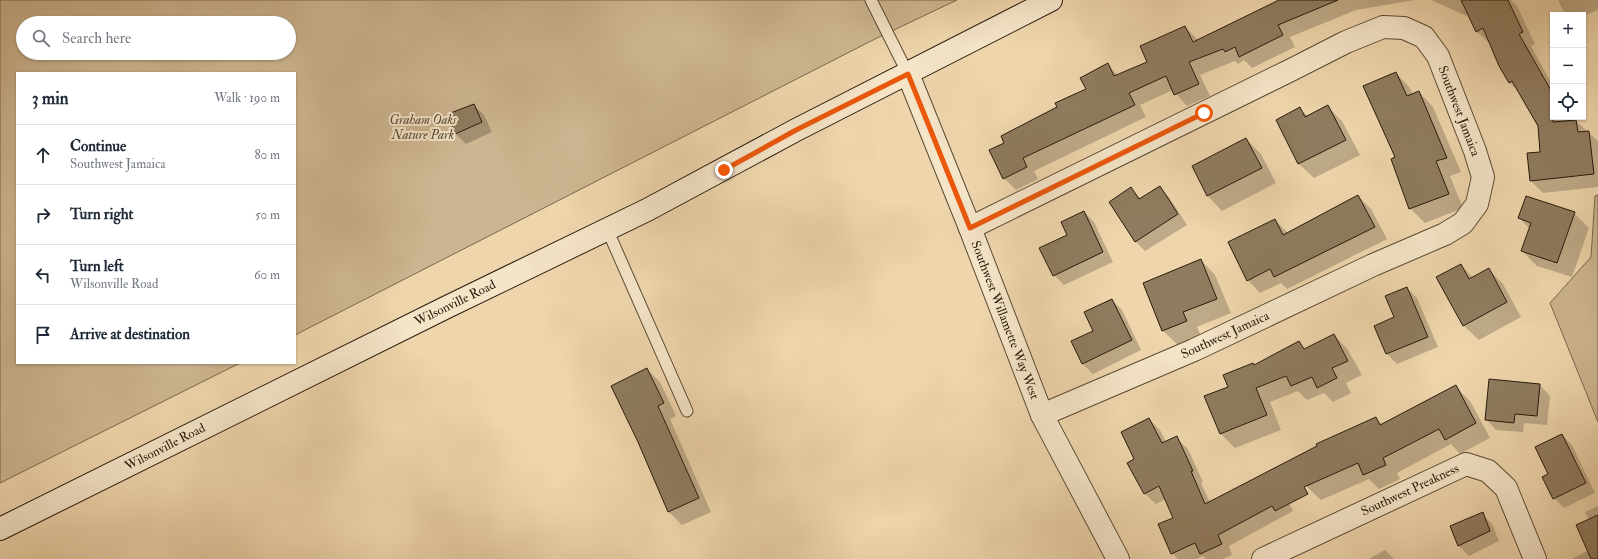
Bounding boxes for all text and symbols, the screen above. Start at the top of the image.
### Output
map controls [1550,12,1586,120]
button: + [1550,12,1586,48]
search box [16,16,296,60]
icon: search [30,27,52,49]
text: Search here [62,29,131,48]
button: − [1550,48,1586,84]
street label: Southwest Jamaica [1434,64,1484,159]
button: locate [1550,84,1586,120]
text: 3 min [32,88,69,109]
text: Walk · 190 m [214,90,280,106]
route start [1195,104,1213,122]
park label: Graham Oaks Nature Park [390,112,457,143]
text: Continue [70,137,126,156]
icon: ahead [32,144,54,166]
text: 80 m [254,147,280,163]
text: Southwest Jamaica [70,156,166,172]
route end [715,161,733,179]
icon: right [32,204,54,226]
text: Turn right [70,205,133,224]
text: 50 m [255,207,280,223]
street label: Southwest Willamette Way West [966,238,1043,402]
text: Turn left [70,257,124,276]
icon: left [32,264,54,286]
text: 60 m [254,267,280,283]
text: Wilsonville Road [70,276,158,292]
street label: Wilsonville Road [411,276,499,330]
street label: Southwest Jamaica [1178,307,1272,362]
icon: arrive [32,324,54,346]
text: Arrive at destination [70,325,190,344]
street label: Wilsonville Road [121,420,209,475]
street label: Southwest Preakness [1359,460,1462,520]

